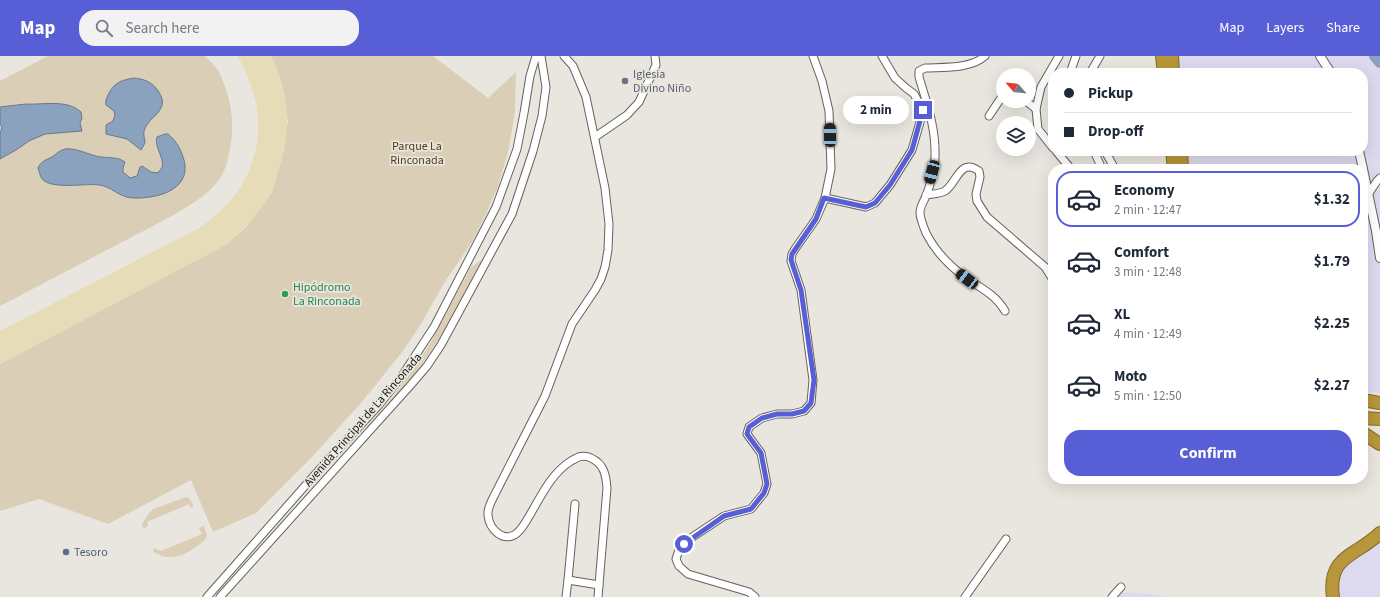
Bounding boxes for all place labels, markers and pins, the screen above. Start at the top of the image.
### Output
place label: Iglesia Divino Niño [633,66,691,97]
marker: Iglesia Divino Niño [620,76,630,86]
place label: Hipódromo La Rinconada [293,279,361,310]
marker: Hipódromo La Rinconada [280,289,290,299]
place label: Tesoro [74,544,108,561]
marker: Tesoro [61,547,71,557]

